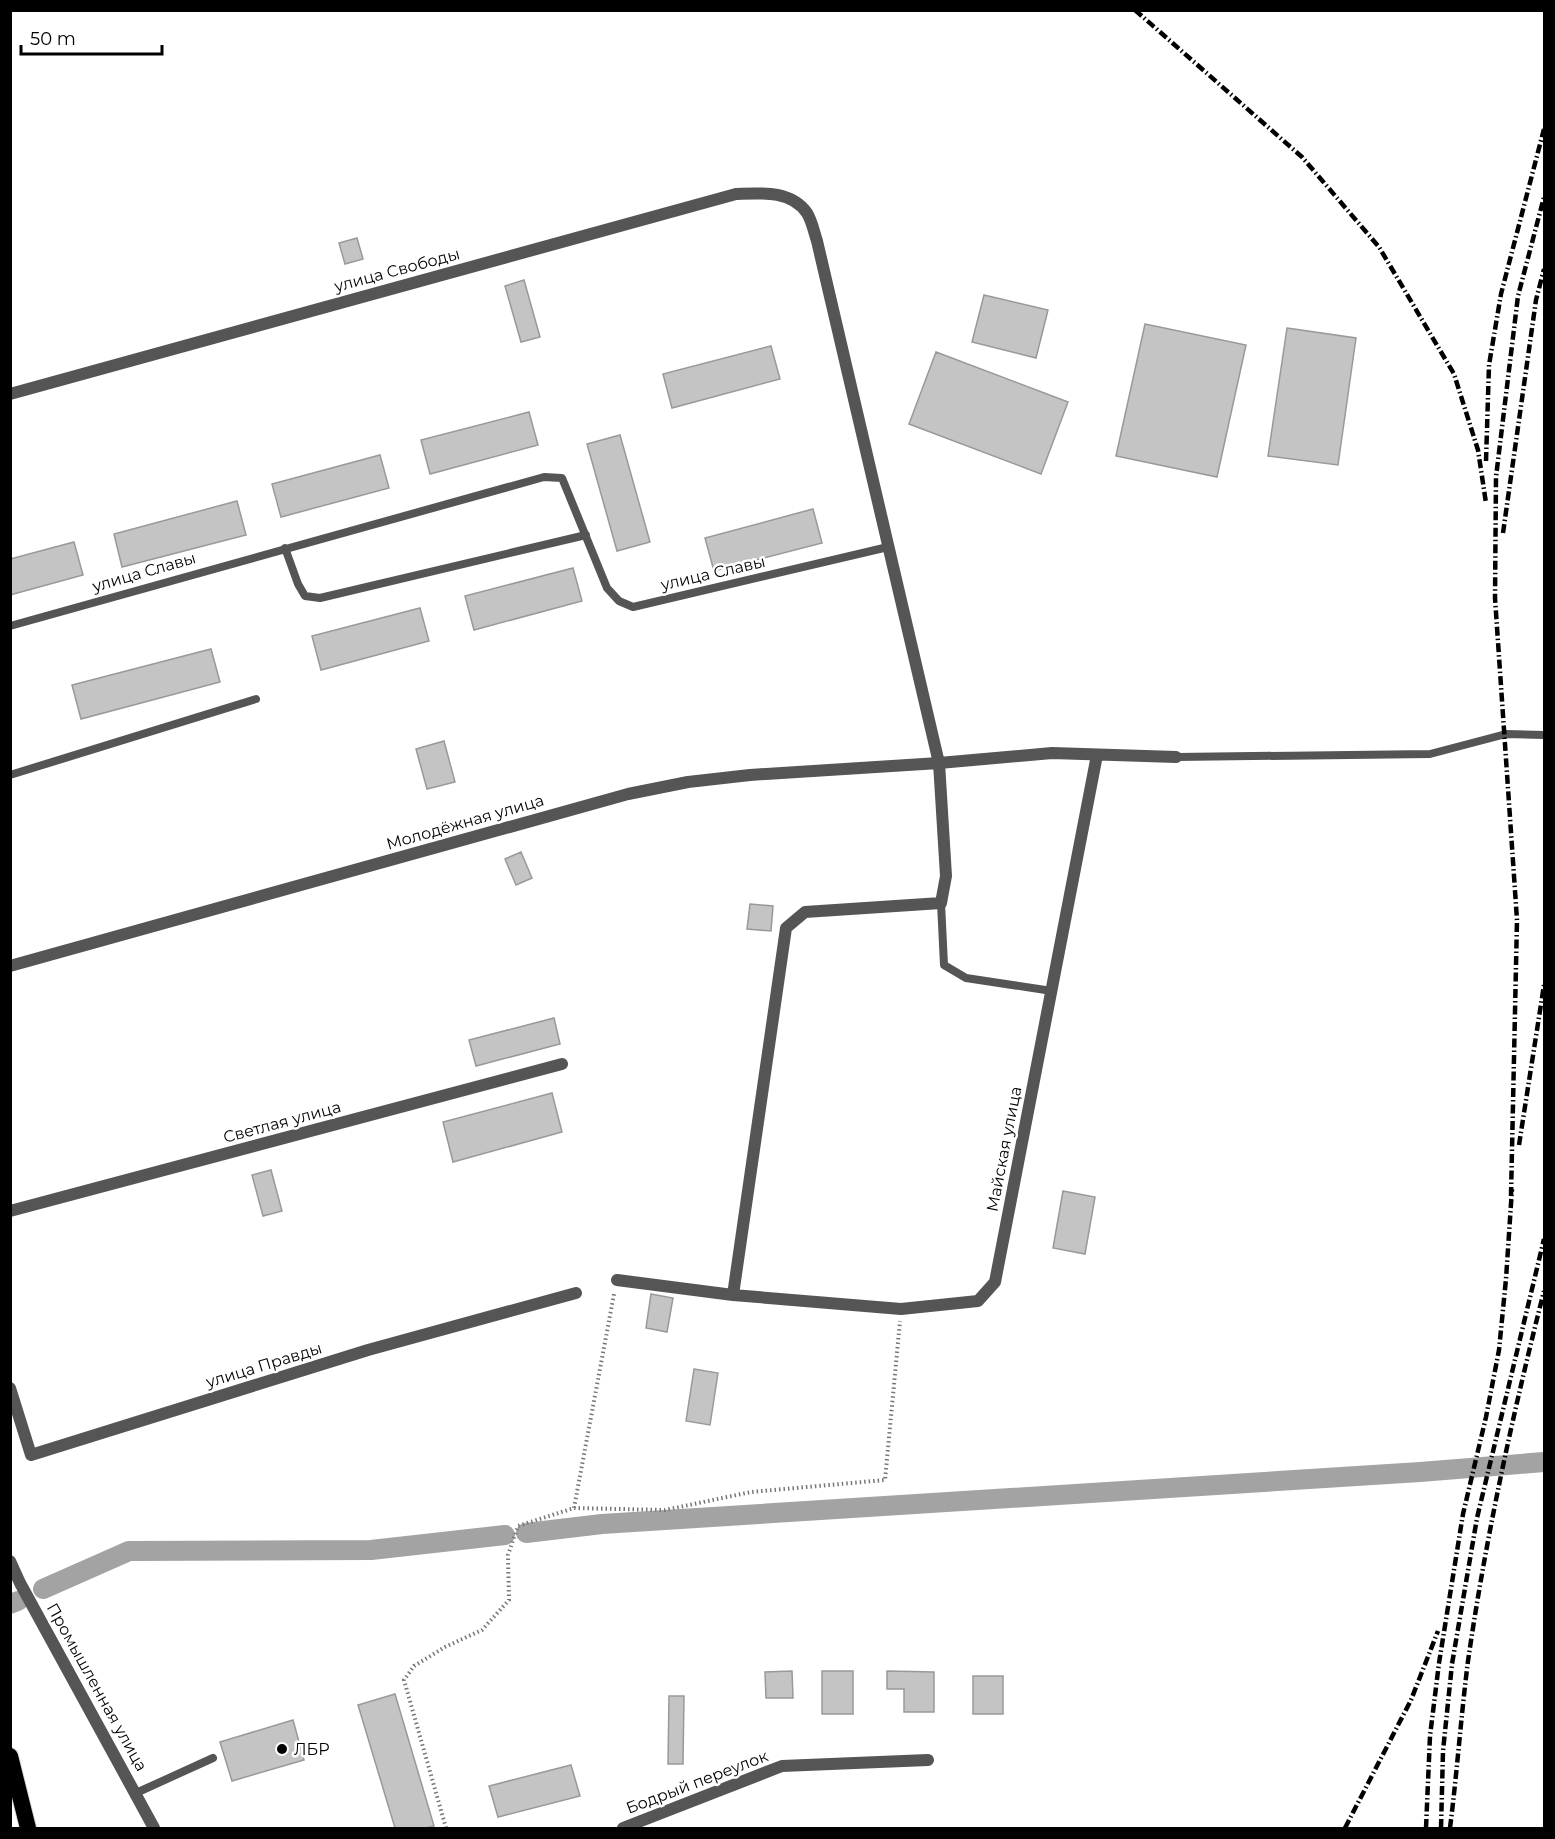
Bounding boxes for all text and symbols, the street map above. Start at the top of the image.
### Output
scale bar [21,18,162,56]
text: 50 m [30,28,76,50]
street label: улица Свободы [331,244,462,296]
street label: улица Славы [89,548,198,596]
street label: улица Славы [658,552,767,595]
street label: Молодёжная улица [384,790,546,854]
street label: Майская улица [983,1085,1025,1213]
street label: Светлая улица [221,1097,343,1147]
street label: улица Правды [203,1338,324,1392]
street label: Промышленная улица [43,1600,151,1774]
place label: ЛБР [294,1740,330,1759]
marker: ЛБР [275,1742,289,1756]
street label: Бодрый переулок [623,1746,771,1818]

